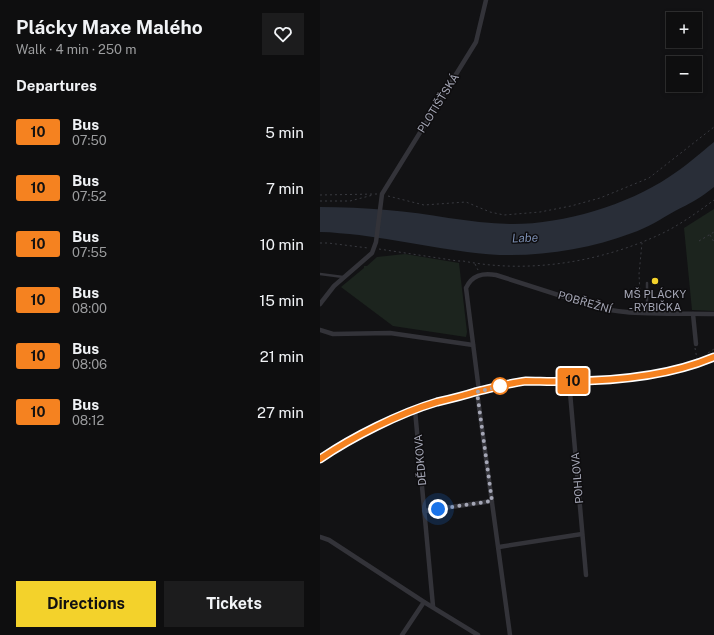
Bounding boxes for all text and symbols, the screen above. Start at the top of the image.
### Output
map controls [666,12,702,92]
button: + [666,12,702,48]
button: heart [262,13,304,55]
text: Plácky Maxe Malého [16,16,203,38]
text: Walk · 4 min · 250 m [16,42,136,57]
button: − [666,56,702,92]
street label: PLOTIŠŤSKÁ [414,71,461,135]
text: Departures [16,77,97,94]
text: Bus [72,116,99,133]
text: 10 [30,124,46,140]
text: 5 min [265,124,304,141]
text: 07:50 [72,133,107,148]
text: Bus [72,172,99,189]
text: 10 [30,180,46,196]
text: 7 min [266,180,304,197]
text: 07:52 [72,189,107,204]
text: Bus [72,228,99,245]
water label: Labe [512,231,539,245]
text: 10 [30,236,46,252]
text: 10 min [260,236,304,253]
text: 07:55 [72,245,107,260]
marker: MŠ PLÁCKY - RYBIČKA [650,276,660,286]
text: Bus [72,284,99,301]
place label: MŠ PLÁCKY - RYBIČKA [624,287,687,313]
street label: POBŘEŽNÍ [557,288,614,316]
text: 10 [30,292,46,308]
text: 15 min [259,292,304,309]
text: 08:00 [72,301,107,316]
text: Bus [72,340,99,357]
text: 10 [30,348,46,364]
text: 21 min [260,348,304,365]
text: 08:06 [72,357,107,372]
line badge: 10 [555,368,591,394]
text: 10 [565,373,581,389]
unlabelled marker [491,377,509,395]
text: Bus [72,396,99,413]
text: 10 [30,404,46,420]
text: 27 min [257,404,304,421]
text: 08:12 [72,413,104,428]
street label: DĚDKOVA [412,434,428,486]
street label: POHLOVA [569,452,585,504]
your location [428,499,448,519]
button: Directions [16,581,156,627]
button: Tickets [164,581,304,627]

